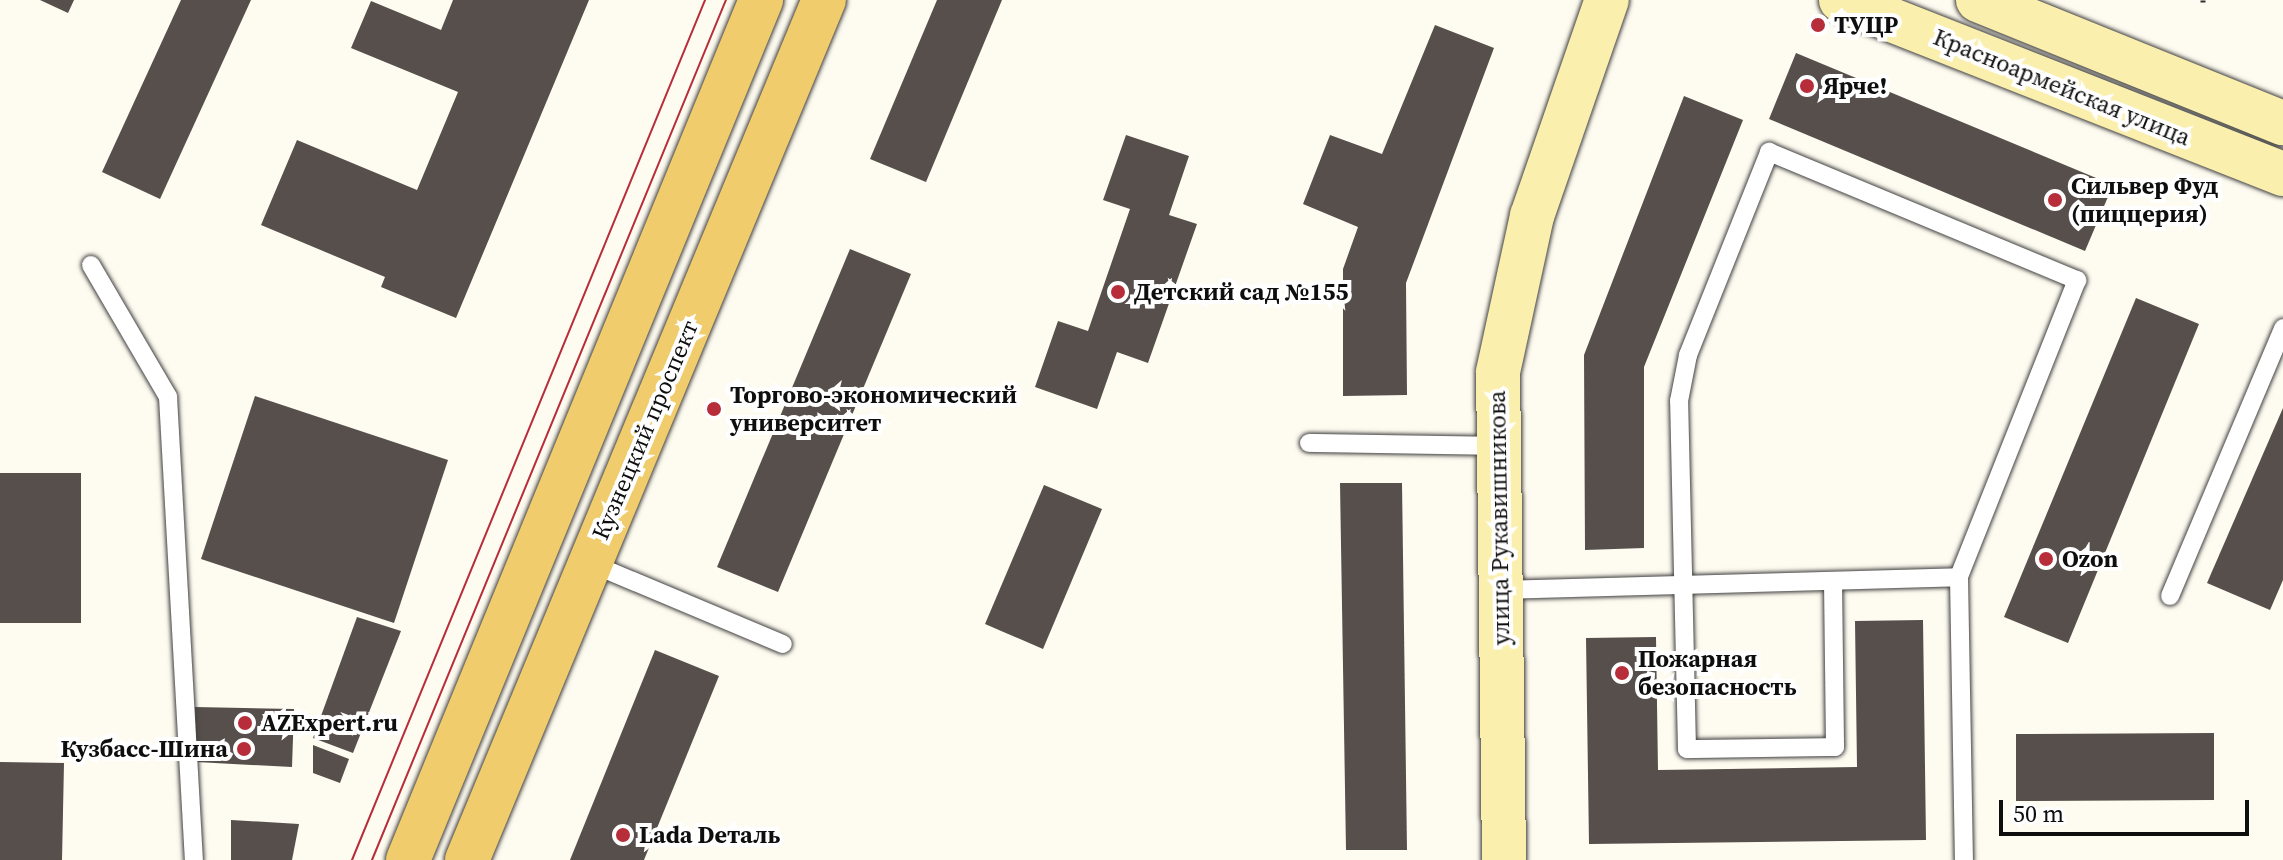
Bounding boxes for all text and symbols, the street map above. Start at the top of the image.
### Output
place label: ТУЦР [1834,11,1898,39]
marker: ТУЦР [1809,16,1827,34]
street label: Красноармейская улица [1929,22,2195,152]
place label: Ярче! [1823,72,1888,100]
marker: Ярче! [1798,77,1816,95]
place label: Сильвер Фуд (пиццерия) [2071,172,2218,228]
marker: Сильвер Фуд (пиццерия) [2046,191,2064,209]
place label: Детский сад №155 [1134,278,1349,306]
marker: Детский сад №155 [1109,283,1127,301]
street label: Кузнецкий проспект [586,316,704,544]
place label: Торгово-экономический университет [730,381,1017,437]
street label: улица Рукавишникова [1482,390,1516,646]
marker: Торгово-экономический университет [705,400,723,418]
place label: Ozon [2062,545,2118,573]
marker: Ozon [2037,550,2055,568]
place label: Пожарная безопасность [1638,645,1796,701]
marker: Пожарная безопасность [1613,664,1631,682]
place label: AZExpert.ru [261,709,398,737]
marker: AZExpert.ru [236,714,254,732]
place label: Кузбасс-Шина [60,735,228,763]
marker: Кузбасс-Шина [235,740,253,758]
scale bar [2003,784,2253,834]
text: 50 m [2013,797,2064,830]
place label: Lada Dеталь [639,821,780,849]
marker: Lada Dеталь [614,826,632,844]

